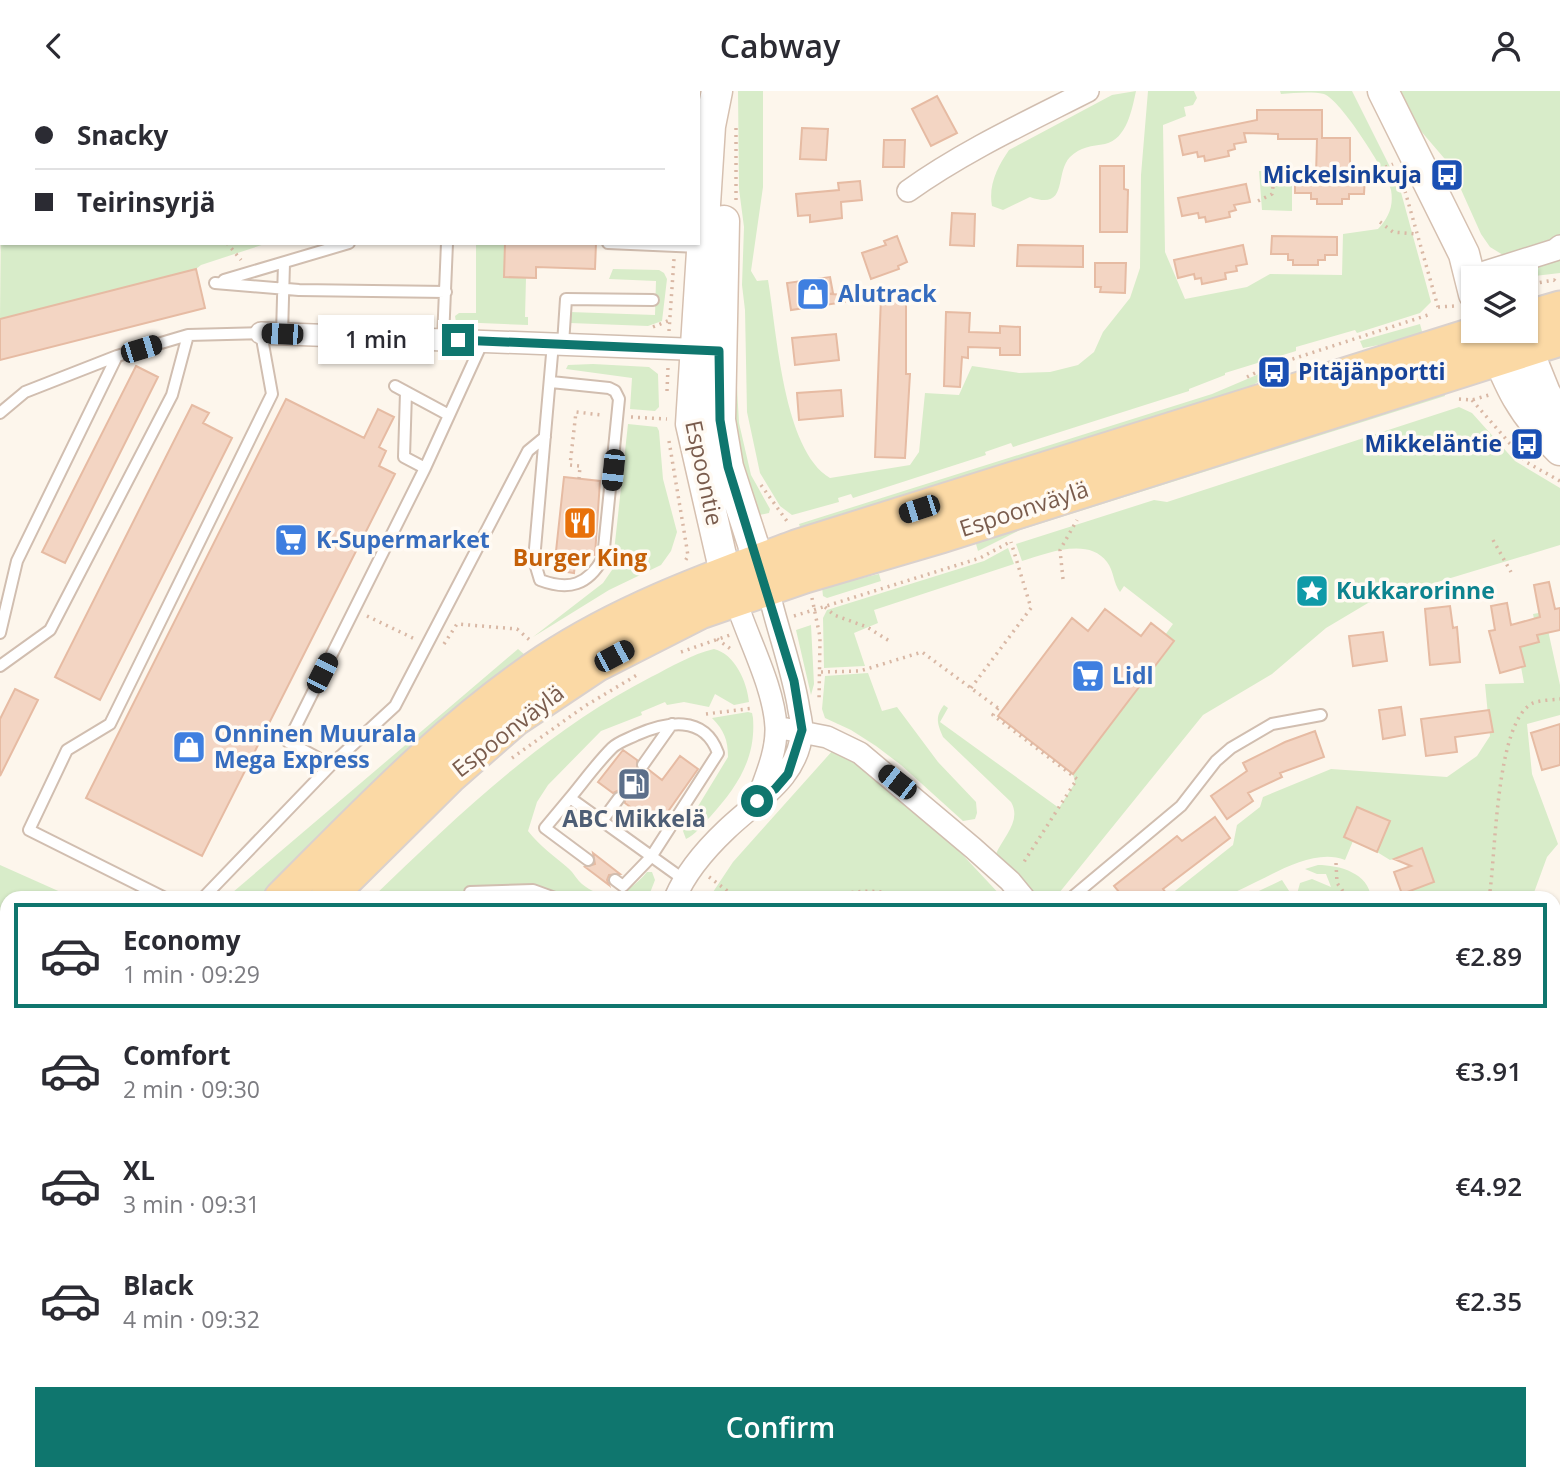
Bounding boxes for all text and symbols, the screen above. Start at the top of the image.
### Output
text: Cabway [720,24,840,67]
icon: back [35,27,73,65]
icon: person [1487,27,1525,65]
text: Snacky [77,117,168,153]
bus stop icon: Mickelsinkuja [1428,156,1466,194]
place label: Mickelsinkuja [1263,158,1422,190]
text: Teirinsyrjä [77,184,215,220]
map controls [1461,266,1538,343]
button: layers [1461,266,1538,343]
shop icon: Alutrack [794,275,832,313]
place label: Alutrack [838,277,937,309]
callout: 1 min [318,315,434,365]
car [261,323,304,345]
text: 1 min [345,323,407,355]
route end [442,324,474,356]
car [118,333,165,365]
bus stop icon: Pitäjänportti [1255,353,1293,391]
place label: Pitäjänportti [1298,355,1446,387]
street label: Espoontie [678,417,732,528]
bus stop icon: Mikkeläntie [1508,425,1546,463]
place label: Mikkeläntie [1365,427,1502,459]
car [601,448,626,492]
street label: Espoonväylä [955,472,1092,544]
car [896,493,943,525]
restaurant icon: Burger King [561,504,599,542]
supermarket icon: K-Supermarket [272,521,310,559]
place label: K-Supermarket [316,523,490,555]
place label: Burger King [513,541,647,573]
place icon: Kukkarorinne [1293,572,1331,610]
place label: Kukkarorinne [1336,574,1495,606]
car [591,637,638,675]
car [304,650,341,696]
supermarket icon: Lidl [1069,657,1107,695]
place label: Lidl [1112,659,1154,691]
street label: Espoonväylä [445,676,570,784]
place label: Onninen Muurala Mega Express [214,717,417,775]
shop icon: Onninen Muurala Mega Express [170,728,208,766]
car [874,761,921,803]
fuel station icon: ABC Mikkelä [615,765,653,803]
route start [741,785,773,817]
place label: ABC Mikkelä [562,802,706,834]
text: Economy [123,922,241,958]
icon: car [39,924,102,987]
text: €2.89 [1455,938,1522,974]
text: 1 min · 09:29 [123,958,260,990]
text: Comfort [123,1037,230,1073]
icon: car [39,1039,102,1102]
text: €3.91 [1455,1053,1522,1089]
text: 2 min · 09:30 [123,1073,260,1105]
text: XL [123,1152,155,1188]
icon: car [39,1154,102,1217]
text: €4.92 [1455,1168,1522,1204]
text: 3 min · 09:31 [123,1188,260,1220]
text: Black [123,1267,194,1303]
icon: car [39,1269,102,1332]
text: €2.35 [1455,1283,1522,1319]
text: 4 min · 09:32 [123,1303,260,1335]
button: Confirm [35,1387,1526,1467]

